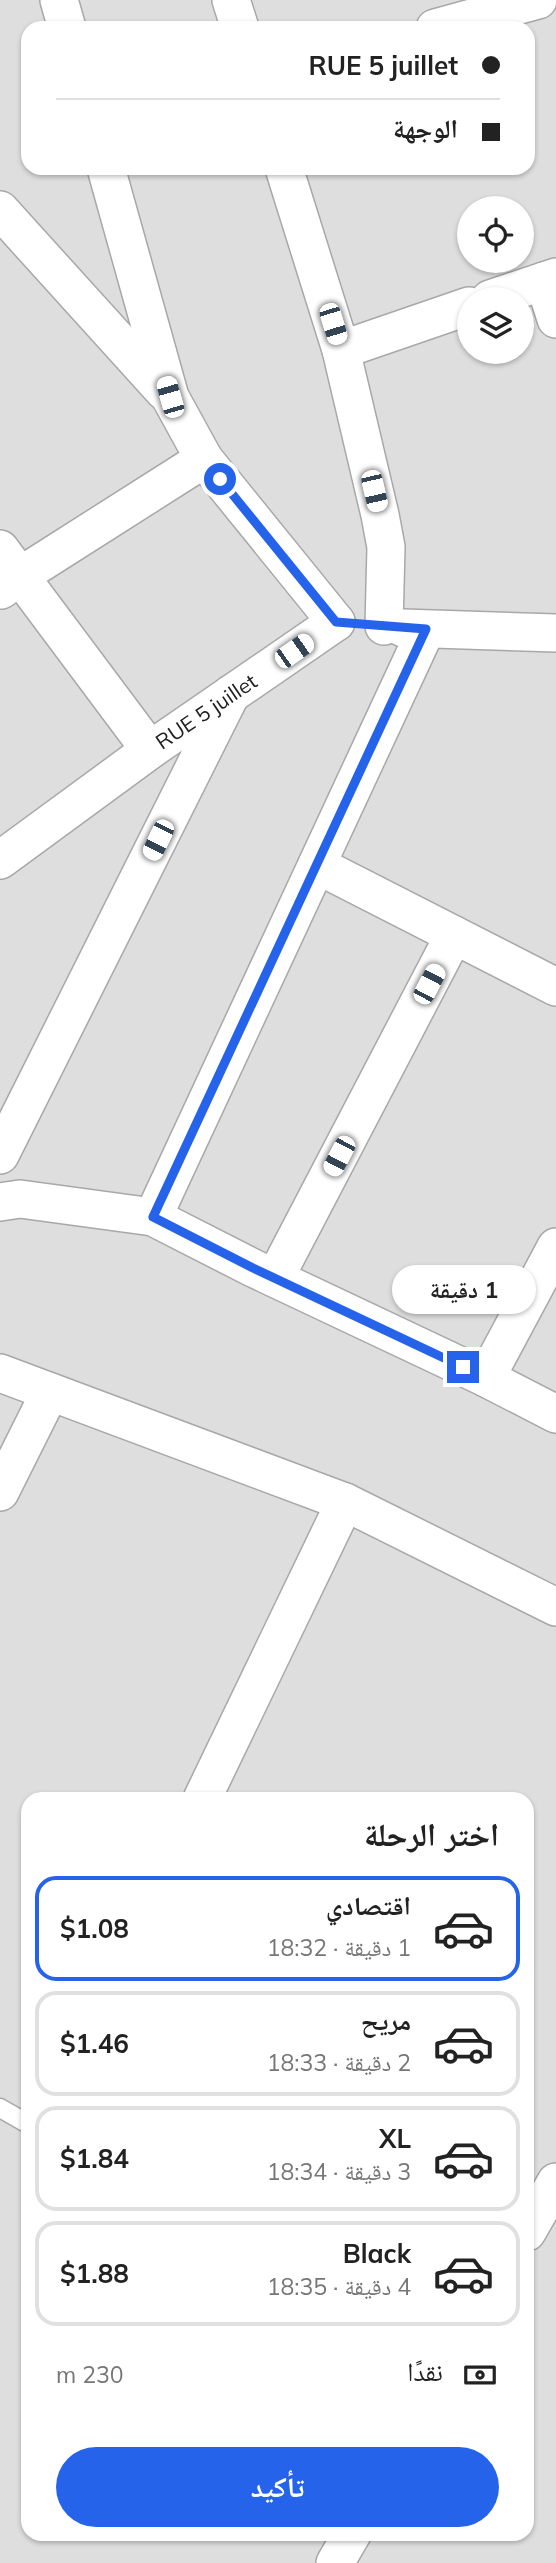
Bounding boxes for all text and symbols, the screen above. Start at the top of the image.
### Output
text: RUE 5 juillet [308,49,458,82]
text: الوجهة [393,112,458,145]
map controls [457,196,534,364]
button: locate [457,196,534,273]
button: layers [457,287,534,364]
car [317,301,350,347]
car [155,374,186,420]
route start [204,463,236,495]
car [360,468,389,514]
car [271,630,318,672]
street label: RUE 5 juillet [150,668,262,754]
car [140,817,177,863]
car [410,961,449,1007]
car [320,1133,359,1179]
callout: 1 دقيقة [391,1266,535,1314]
text: 1 دقيقة [430,1275,498,1304]
route end [447,1351,479,1383]
text: اختر الرحلة [364,1814,499,1854]
text: اقتصادي [326,1889,411,1922]
icon: car [432,1897,495,1960]
text: $1.08 [60,1912,129,1945]
text: 1 دقيقة · 18:32 [267,1933,411,1962]
text: مريح [361,2004,411,2037]
icon: car [432,2012,495,2075]
text: $1.46 [60,2027,129,2060]
text: 2 دقيقة · 18:33 [267,2048,411,2077]
text: XL [379,2122,411,2155]
icon: car [432,2127,495,2190]
text: $1.84 [60,2142,129,2175]
text: 3 دقيقة · 18:34 [267,2157,411,2186]
text: Black [343,2237,411,2270]
icon: car [432,2242,495,2305]
text: $1.88 [60,2257,129,2290]
text: 4 دقيقة · 18:35 [267,2272,411,2301]
text: نقدًا [407,2355,443,2388]
icon: cash [461,2356,499,2394]
text: 230 m [56,2360,124,2389]
button: تأكيد [56,2447,499,2527]

